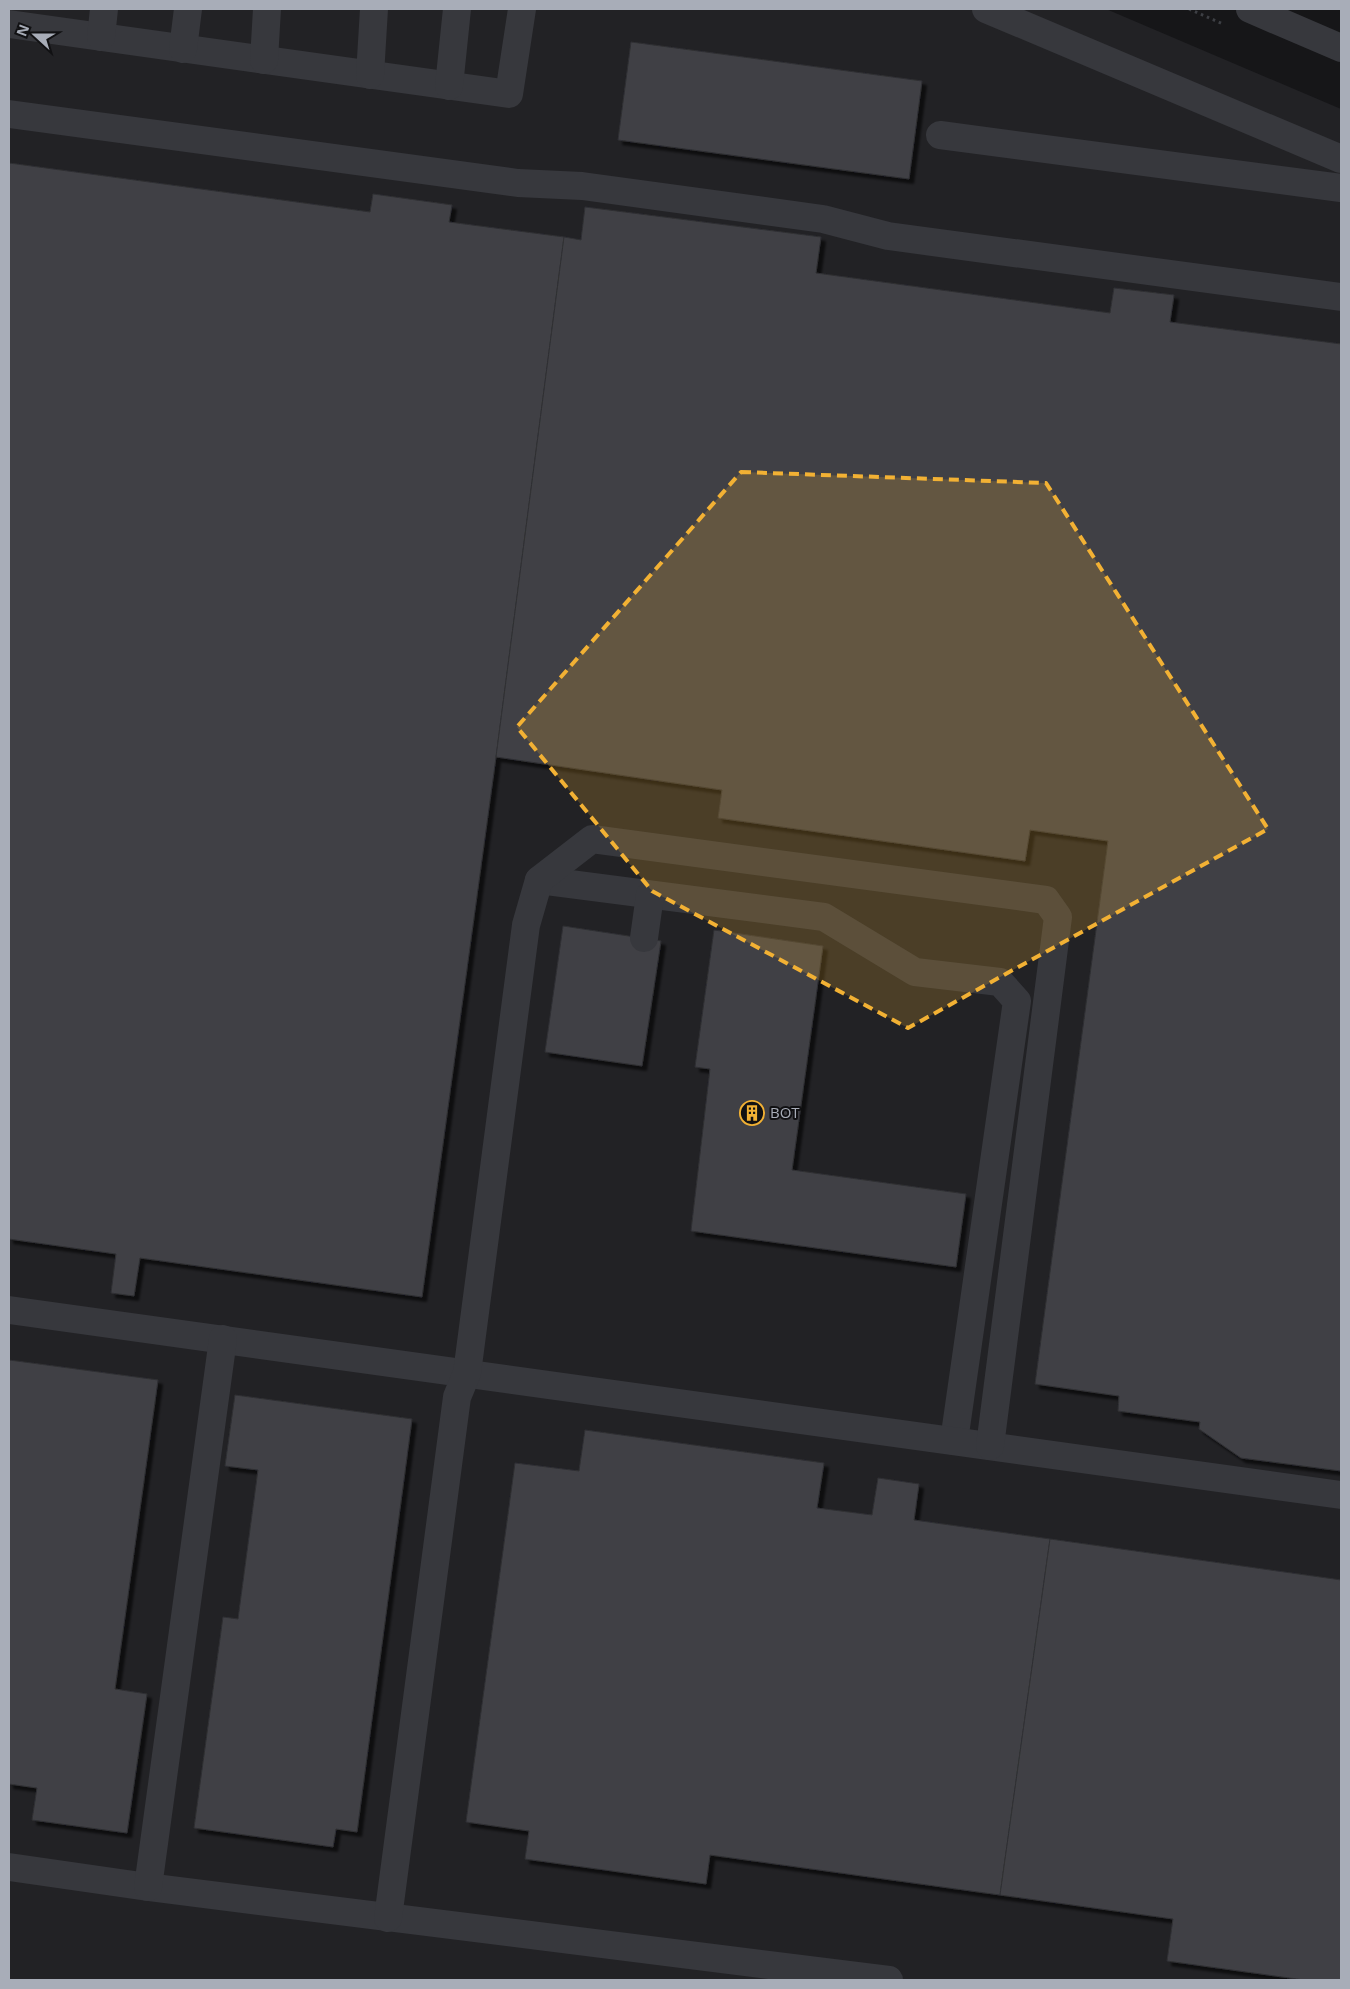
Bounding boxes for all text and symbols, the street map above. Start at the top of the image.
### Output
north arrow [10,10,60,60]
text: N [11,21,33,39]
building icon: BOT [739,1100,765,1126]
place label: BOT [770,1102,800,1122]

